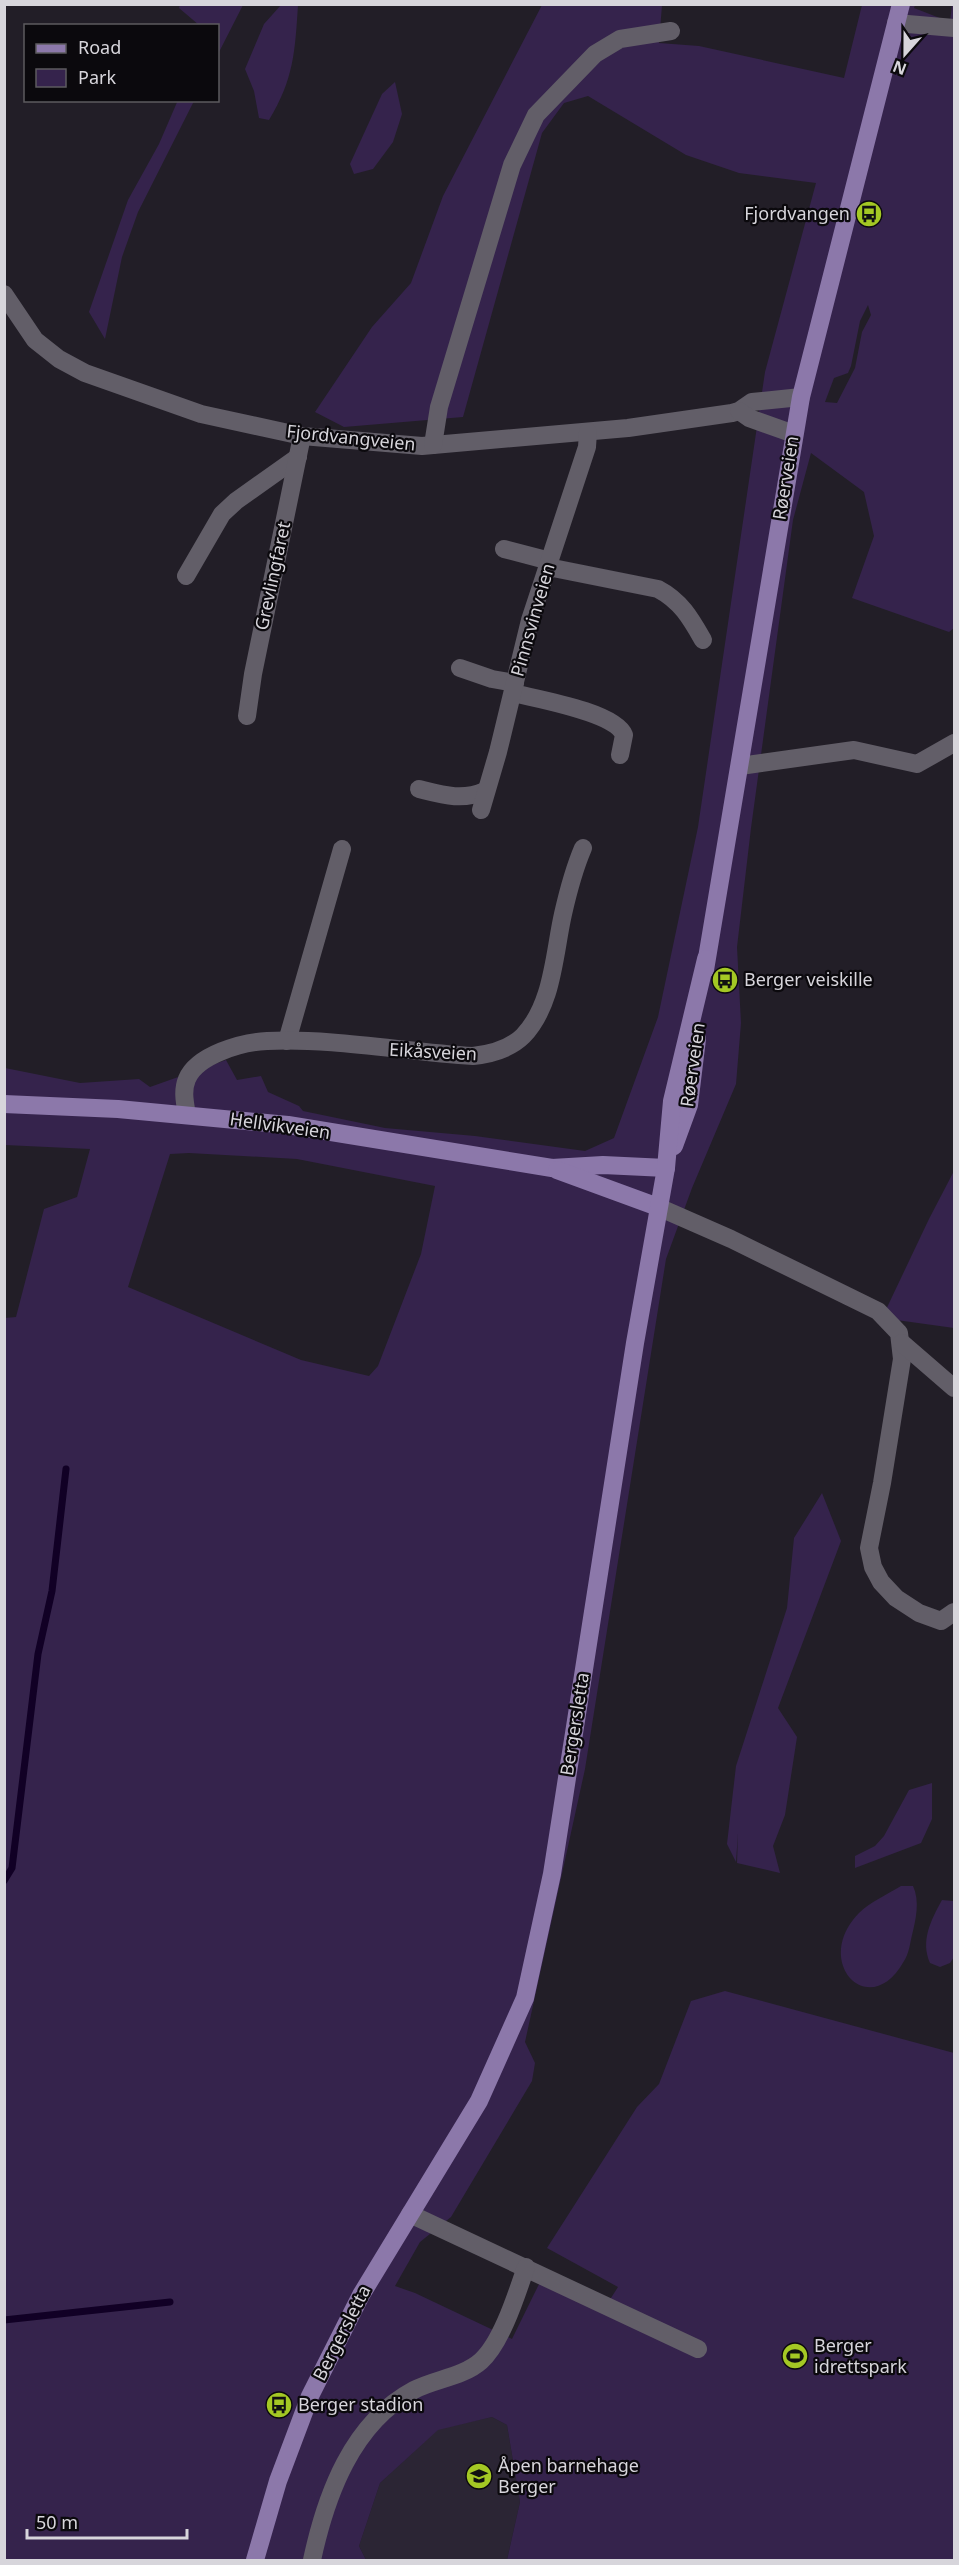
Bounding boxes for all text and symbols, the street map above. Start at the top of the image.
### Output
legend [24,24,219,102]
north arrow [875,24,935,84]
text: Road [78,35,121,59]
text: N [890,55,910,81]
text: Park [78,65,116,89]
bus stop icon: Fjordvangen [854,199,884,229]
place label: Fjordvangen [744,201,850,225]
street label: Fjordvangveien [285,418,417,456]
street label: Røerveien [767,434,804,522]
street label: Grevlingfaret [249,519,295,632]
street label: Pinnsvinveien [504,560,560,679]
bus stop icon: Berger veiskille [710,965,740,995]
place label: Berger veiskille [744,967,873,991]
street label: Røerveien [674,1021,710,1109]
street label: Eikåsveien [388,1037,478,1065]
street label: Hellvikveien [228,1106,332,1144]
street label: Bergersletta [554,1670,594,1777]
street label: Bergersletta [307,2281,375,2384]
place label: Berger idrettspark [814,2333,907,2378]
sports icon: Berger idrettspark [780,2341,810,2371]
bus stop icon: Berger stadion [264,2390,294,2420]
place label: Berger stadion [298,2392,423,2416]
place label: Åpen barnehage Berger [498,2453,639,2498]
school or university icon: Åpen barnehage Berger [464,2461,494,2491]
scale bar [27,2502,188,2540]
text: 50 m [36,2510,78,2534]

